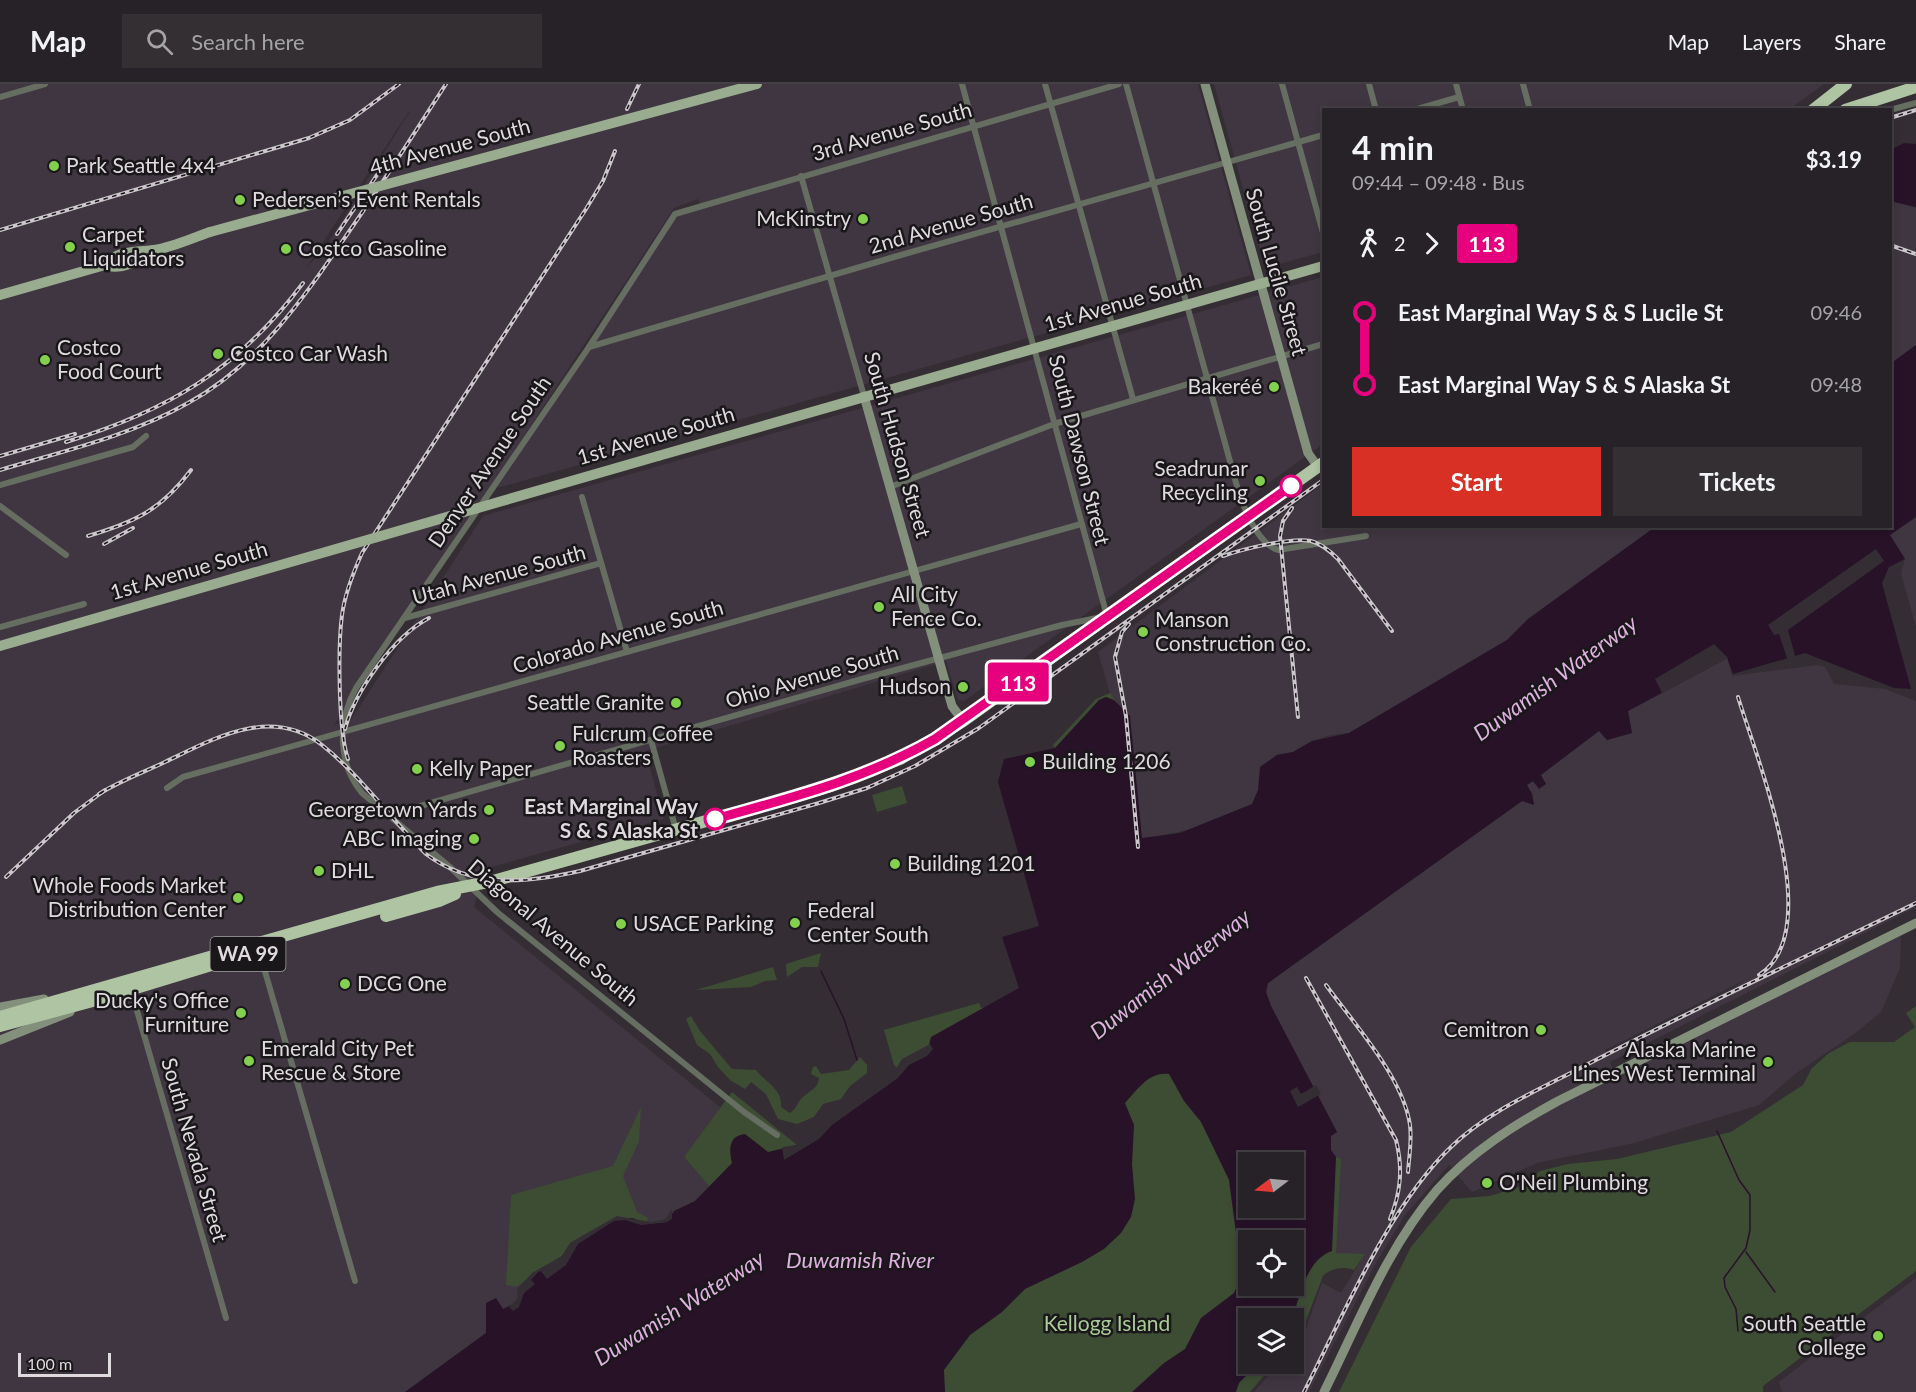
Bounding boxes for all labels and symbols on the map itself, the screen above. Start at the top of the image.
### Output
street label: 3rd Avenue South [809,96,974,165]
street label: 4th Avenue South [367,112,533,179]
place label: Park Seattle 4x4 [66,152,216,177]
marker: Park Seattle 4x4 [47,159,61,173]
street label: South Lucile Street [1242,185,1313,359]
place label: Pedersen’s Event Rentals [252,186,481,211]
street label: 2nd Avenue South [866,187,1035,258]
marker: Pedersen’s Event Rentals [233,193,247,207]
place label: McKinstry [756,205,851,230]
marker: McKinstry [856,212,870,226]
place label: Carpet Liquidators [82,221,184,270]
place label: Costco Gasoline [298,235,447,260]
marker: Carpet Liquidators [63,240,77,254]
marker: Costco Gasoline [279,242,293,256]
street label: 1st Avenue South [1041,267,1204,336]
place label: Costco Food Court [57,334,162,383]
place label: Costco Car Wash [230,340,388,365]
marker: Costco Car Wash [211,347,225,361]
street label: South Hudson Street [860,349,937,541]
street label: South Dawson Street [1045,352,1116,548]
marker: Costco Food Court [38,353,52,367]
street label: Denver Avenue South [422,371,555,551]
place label: Bakeréé [1188,373,1262,398]
marker: Bakeréé [1267,380,1281,394]
street label: 1st Avenue South [574,400,737,469]
place label: Seadrunar Recycling [1154,455,1248,504]
marker: Seadrunar Recycling [1253,474,1267,488]
unlabelled marker [1280,475,1302,497]
street label: 1st Avenue South [107,535,270,604]
street label: Utah Avenue South [409,538,588,609]
place label: All City Fence Co. [891,581,982,630]
street label: Colorado Avenue South [509,594,726,678]
marker: All City Fence Co. [872,600,886,614]
place label: Manson Construction Co. [1155,606,1311,655]
water label: Duwamish Waterway [1468,609,1642,746]
marker: Manson Construction Co. [1136,625,1150,639]
street label: Ohio Avenue South [722,639,901,712]
line badge: 113 [984,662,1052,702]
place label: Hudson [879,673,951,698]
marker: Hudson [956,680,970,694]
place label: Seattle Granite [527,689,664,714]
marker: Seattle Granite [669,696,683,710]
place label: Fulcrum Coffee Roasters [572,720,713,769]
marker: Fulcrum Coffee Roasters [553,739,567,753]
place label: Building 1206 [1042,748,1171,773]
place label: Kelly Paper [429,755,532,780]
marker: Building 1206 [1023,755,1037,769]
marker: Kelly Paper [410,762,424,776]
place label: East Marginal Way S & S Alaska St [524,793,699,842]
place label: Georgetown Yards [308,796,477,821]
marker: Georgetown Yards [482,803,496,817]
marker: East Marginal Way S & S Alaska St [704,808,726,830]
place label: ABC Imaging [343,825,462,850]
marker: ABC Imaging [467,832,481,846]
place label: Building 1201 [907,850,1036,875]
street label: Diagonal Avenue South [464,853,644,1010]
place label: DHL [331,857,374,882]
marker: Building 1201 [888,857,902,871]
marker: DHL [312,864,326,878]
place label: Whole Foods Market Distribution Center [32,872,226,921]
marker: Whole Foods Market Distribution Center [231,891,245,905]
place label: Federal Center South [807,897,929,946]
water label: Duwamish Waterway [1084,902,1256,1045]
place label: USACE Parking [633,910,774,935]
marker: Federal Center South [788,916,802,930]
marker: USACE Parking [614,917,628,931]
road number: WA 99 [210,937,286,971]
place label: DCG One [357,970,447,995]
marker: DCG One [338,977,352,991]
place label: Ducky's Office Furniture [95,987,229,1036]
marker: Ducky's Office Furniture [234,1006,248,1020]
place label: Cemitron [1443,1016,1529,1041]
marker: Cemitron [1534,1023,1548,1037]
place label: Emerald City Pet Rescue & Store [261,1035,415,1084]
place label: Alaska Marine Lines West Terminal [1572,1036,1756,1085]
marker: Emerald City Pet Rescue & Store [242,1054,256,1068]
street label: South Nevada Street [157,1055,234,1245]
marker: Alaska Marine Lines West Terminal [1761,1055,1775,1069]
north arrow [1238,1152,1304,1218]
place label: O'Neil Plumbing [1499,1169,1648,1194]
marker: O'Neil Plumbing [1480,1176,1494,1190]
water label: Duwamish Waterway [589,1244,769,1371]
water label: Duwamish River [786,1246,935,1273]
park label: Kellogg Island [1044,1310,1170,1335]
place label: South Seattle College [1743,1310,1866,1359]
marker: South Seattle College [1871,1329,1885,1343]
scale bar [18,1350,111,1378]

